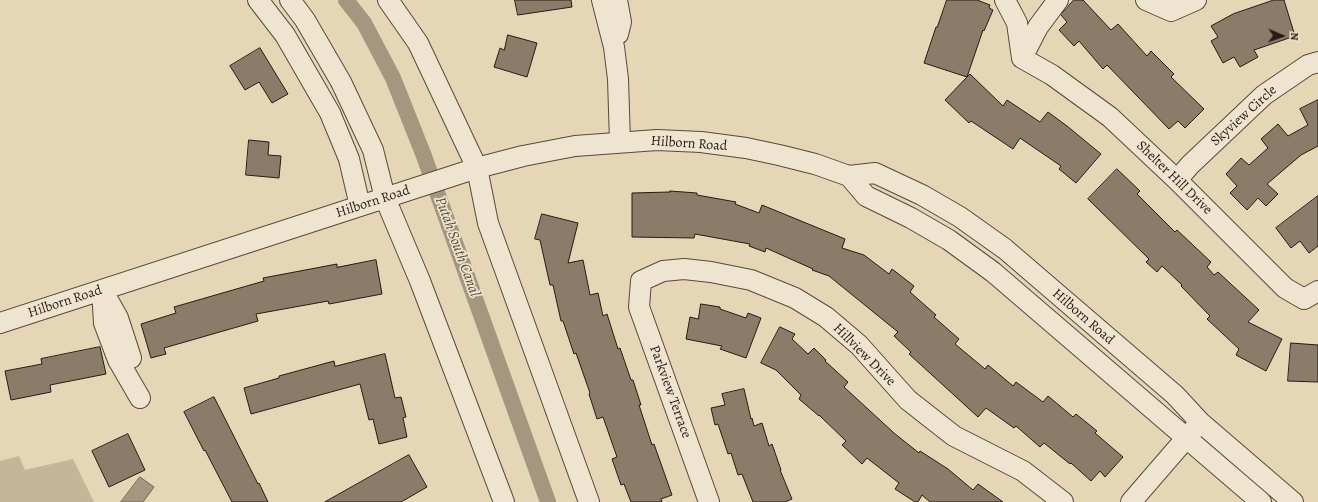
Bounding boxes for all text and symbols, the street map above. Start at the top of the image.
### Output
north arrow [1262,16,1302,56]
text: N [1287,32,1302,41]
street label: Skyview Circle [1208,82,1280,150]
street label: Hilborn Road [650,133,728,155]
street label: Shelter Hill Drive [1133,138,1215,218]
street label: Hilborn Road [334,182,412,222]
water label: Putah South Canal [431,195,483,299]
street label: Hilborn Road [26,282,104,322]
street label: Hilborn Road [1049,285,1117,349]
street label: Hillview Drive [829,320,899,390]
street label: Parkview Terrace [645,343,695,441]

